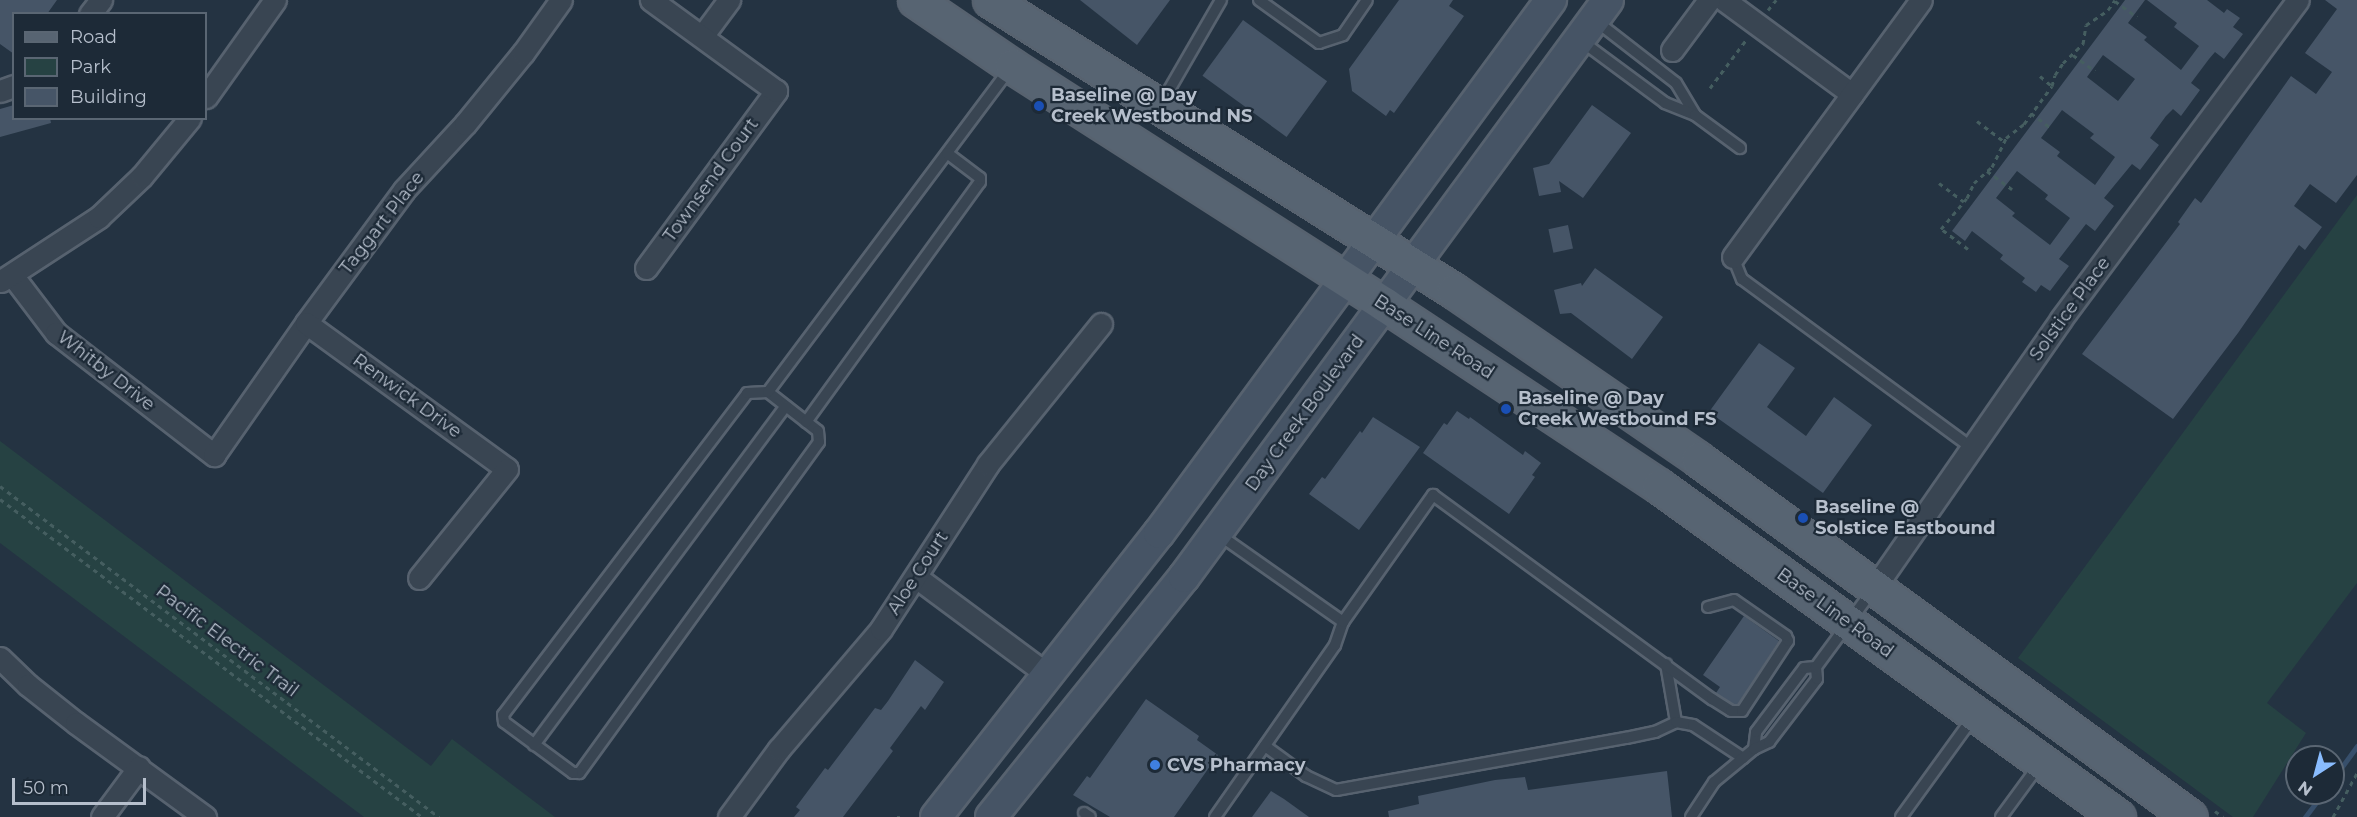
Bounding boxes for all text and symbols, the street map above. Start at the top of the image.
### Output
legend [12,12,207,120]
text: Road [70,26,117,48]
text: Park [70,56,111,78]
place label: Baseline @ Day Creek Westbound NS [1051,85,1253,128]
text: Building [70,86,147,108]
marker: Baseline @ Day Creek Westbound NS [1032,99,1046,113]
street label: Townsend Court [659,114,763,246]
street label: Taggart Place [335,167,429,279]
street label: Solstice Place [2025,253,2115,365]
street label: Base Line Road [1370,290,1498,384]
street label: Whitby Drive [53,326,159,416]
street label: Day Creek Boulevard [1241,330,1369,496]
street label: Renwick Drive [348,349,466,443]
place label: Baseline @ Day Creek Westbound FS [1518,388,1717,430]
marker: Baseline @ Day Creek Westbound FS [1499,402,1513,416]
place label: Baseline @ Solstice Eastbound [1815,497,1996,540]
marker: Baseline @ Solstice Eastbound [1796,511,1810,525]
street label: Aloe Court [883,527,953,619]
street label: Base Line Road [1772,563,1898,663]
street label: Pacific Electric Trail [152,580,302,702]
north arrow [2285,745,2345,805]
place label: CVS Pharmacy [1167,754,1306,776]
marker: CVS Pharmacy [1148,758,1162,772]
scale bar [15,766,148,804]
text: 50 m [23,777,69,799]
text: N [2294,777,2316,800]

